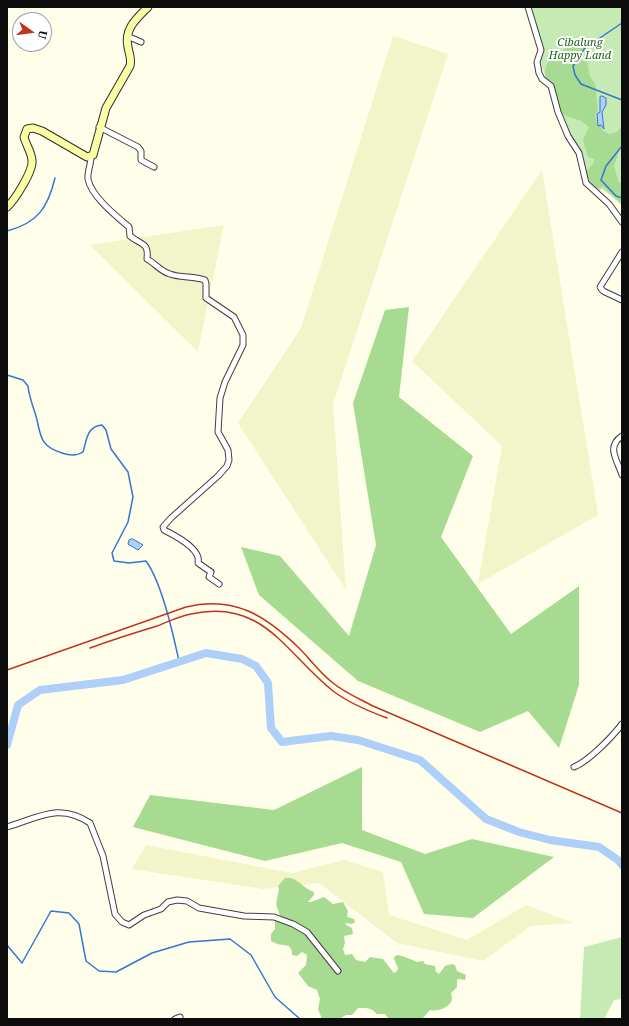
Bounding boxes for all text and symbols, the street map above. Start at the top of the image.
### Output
north arrow [12,12,52,52]
text: U [35,29,51,41]
park label: Cibalung Happy Land [549,36,611,62]

